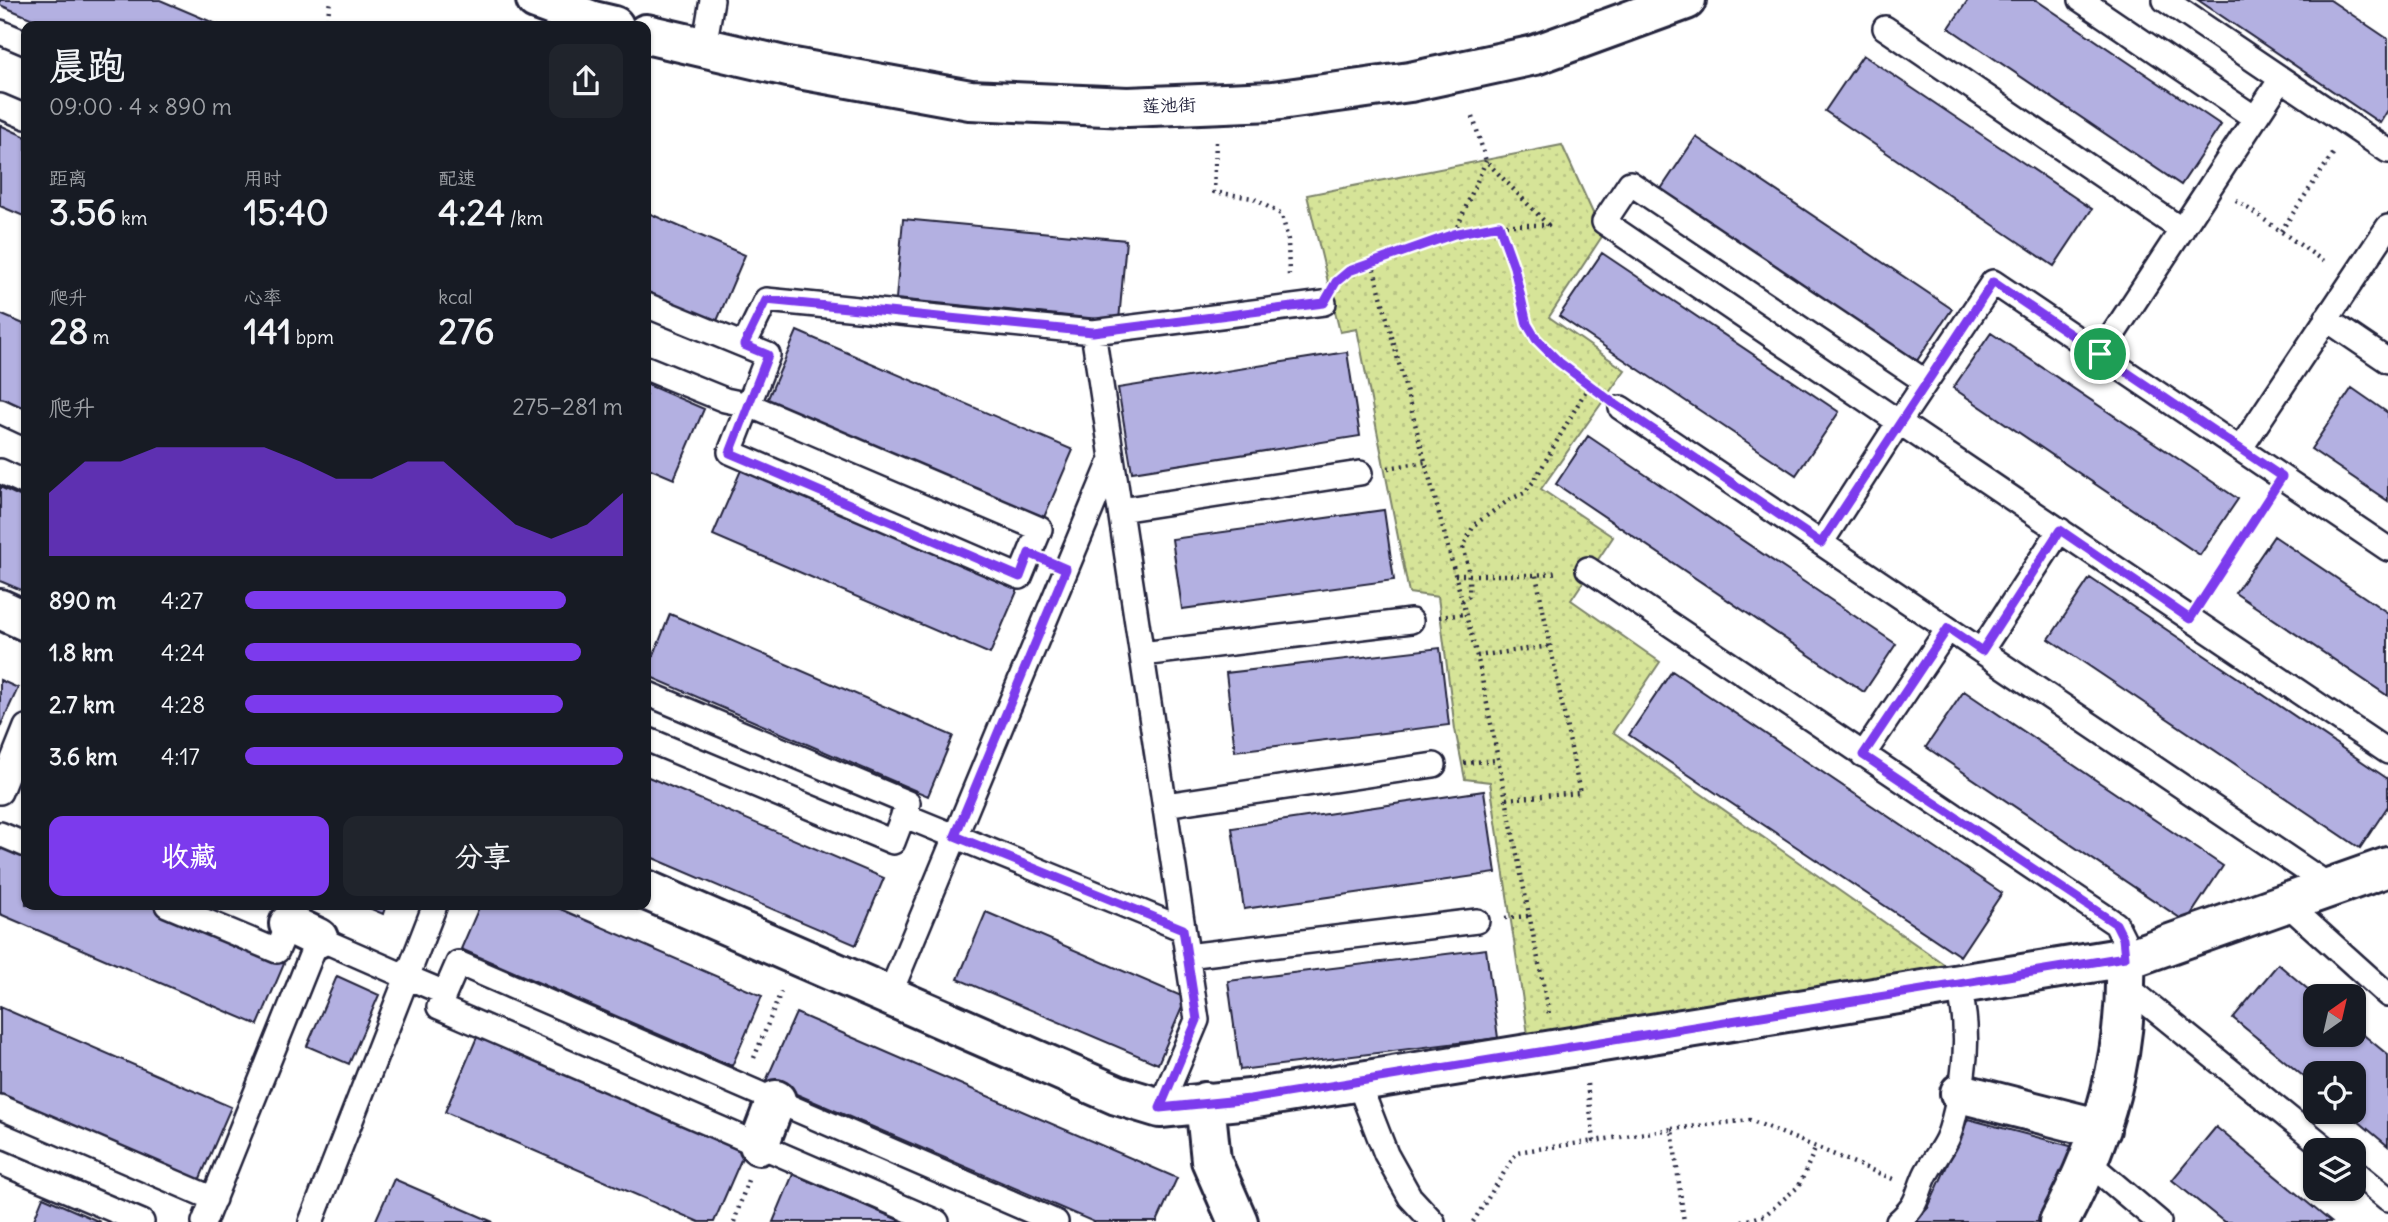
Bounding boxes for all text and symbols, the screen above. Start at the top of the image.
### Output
text: 晨跑 [49,42,125,89]
button: share [549,44,623,118]
text: 09:00 · 4 × 890 m [49,92,232,121]
street label: 莲池街 [1142,93,1196,117]
text: 距离 [49,166,87,190]
text: 用时 [244,166,282,190]
text: 配速 [438,166,476,190]
text: 3.56 [49,190,116,234]
text: 15:40 [244,190,329,234]
text: 4:24 [438,190,505,234]
text: km [116,206,147,230]
text: /km [505,206,543,230]
text: 爬升 [49,285,87,309]
text: 心率 [244,285,282,309]
text: kcal [438,285,473,309]
text: 28 [49,309,88,353]
text: 141 [244,309,291,353]
text: 276 [438,309,494,353]
pin [2070,324,2130,384]
text: m [88,325,110,349]
text: bpm [291,325,334,349]
icon: arrive [2081,335,2119,373]
text: 275–281 m [512,392,623,421]
text: 爬升 [49,393,95,422]
text: 890 m [49,586,116,615]
text: 4:27 [161,586,203,615]
text: 1.8 km [49,638,114,667]
text: 4:24 [161,638,205,667]
text: 2.7 km [49,690,115,719]
text: 4:28 [161,690,205,719]
text: 3.6 km [49,742,117,771]
text: 4:17 [161,742,200,771]
button: 收藏 [49,816,329,896]
button: 分享 [343,816,623,896]
north arrow [2303,984,2366,1046]
map controls [2303,984,2366,1201]
button: locate [2303,1061,2366,1124]
button: layers [2303,1138,2366,1201]

